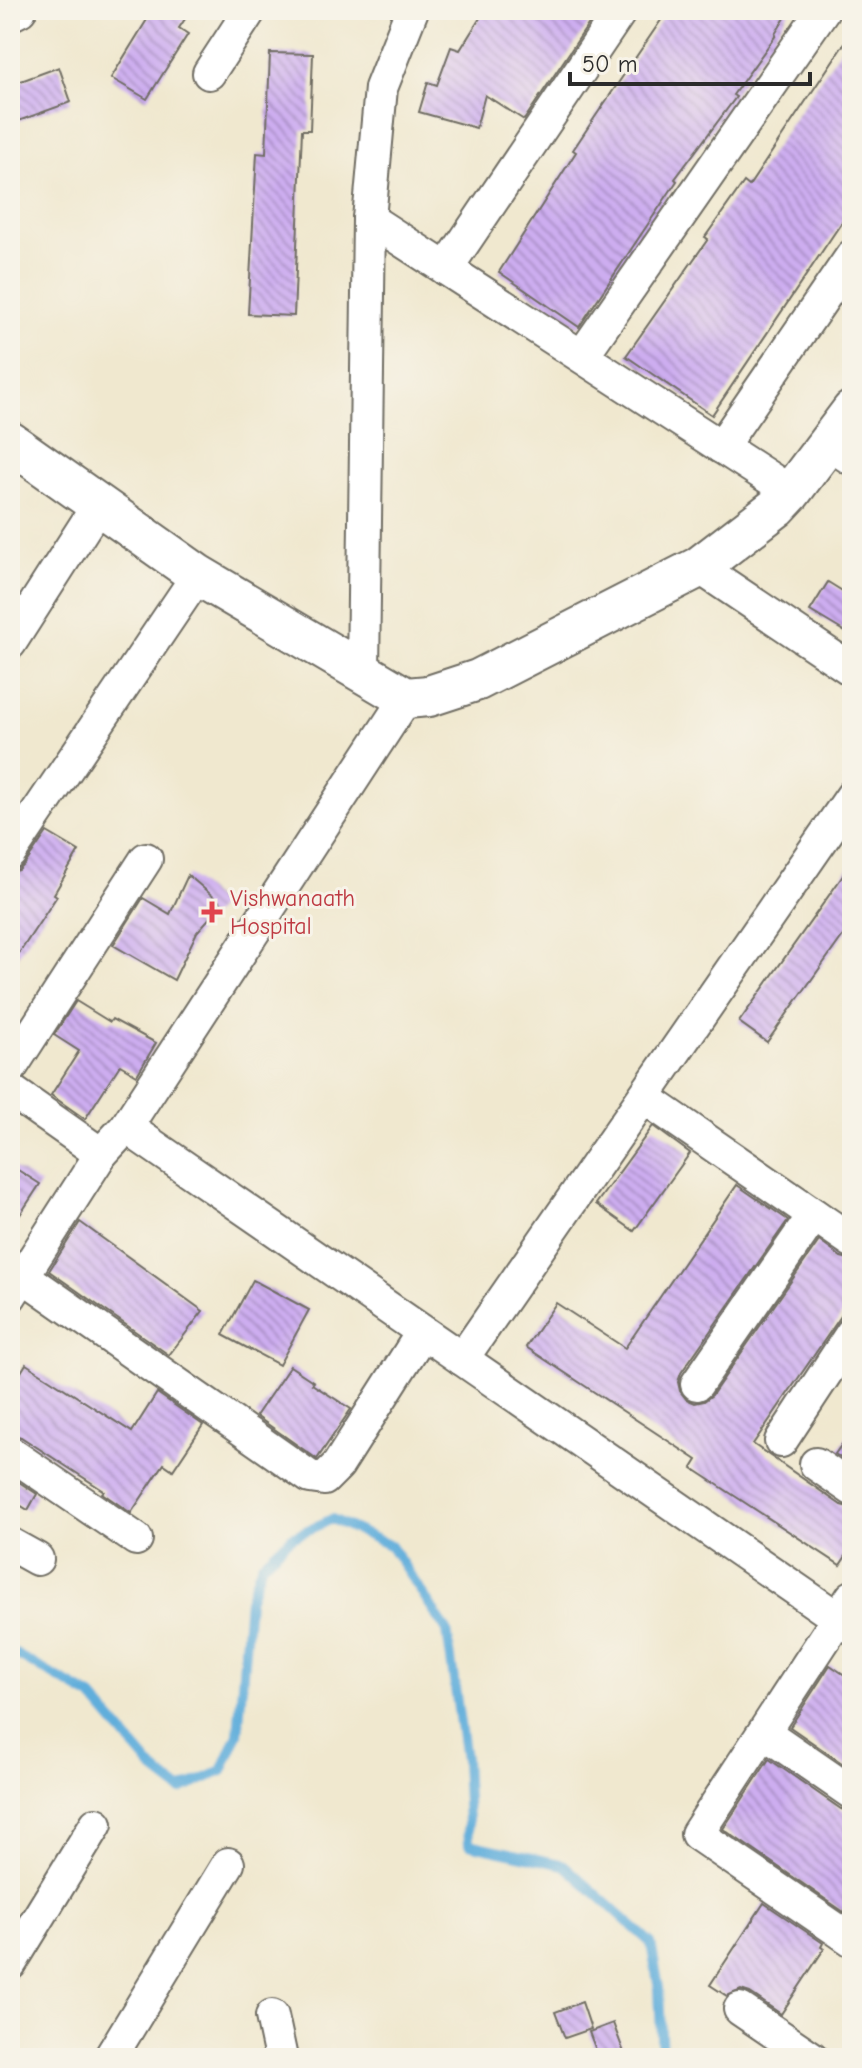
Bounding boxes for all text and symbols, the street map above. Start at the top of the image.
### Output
scale bar [570,36,810,86]
text: 50 m [582,50,638,78]
place label: Vishwanaath Hospital [230,884,355,940]
marker: Vishwanaath Hospital [201,901,223,923]

